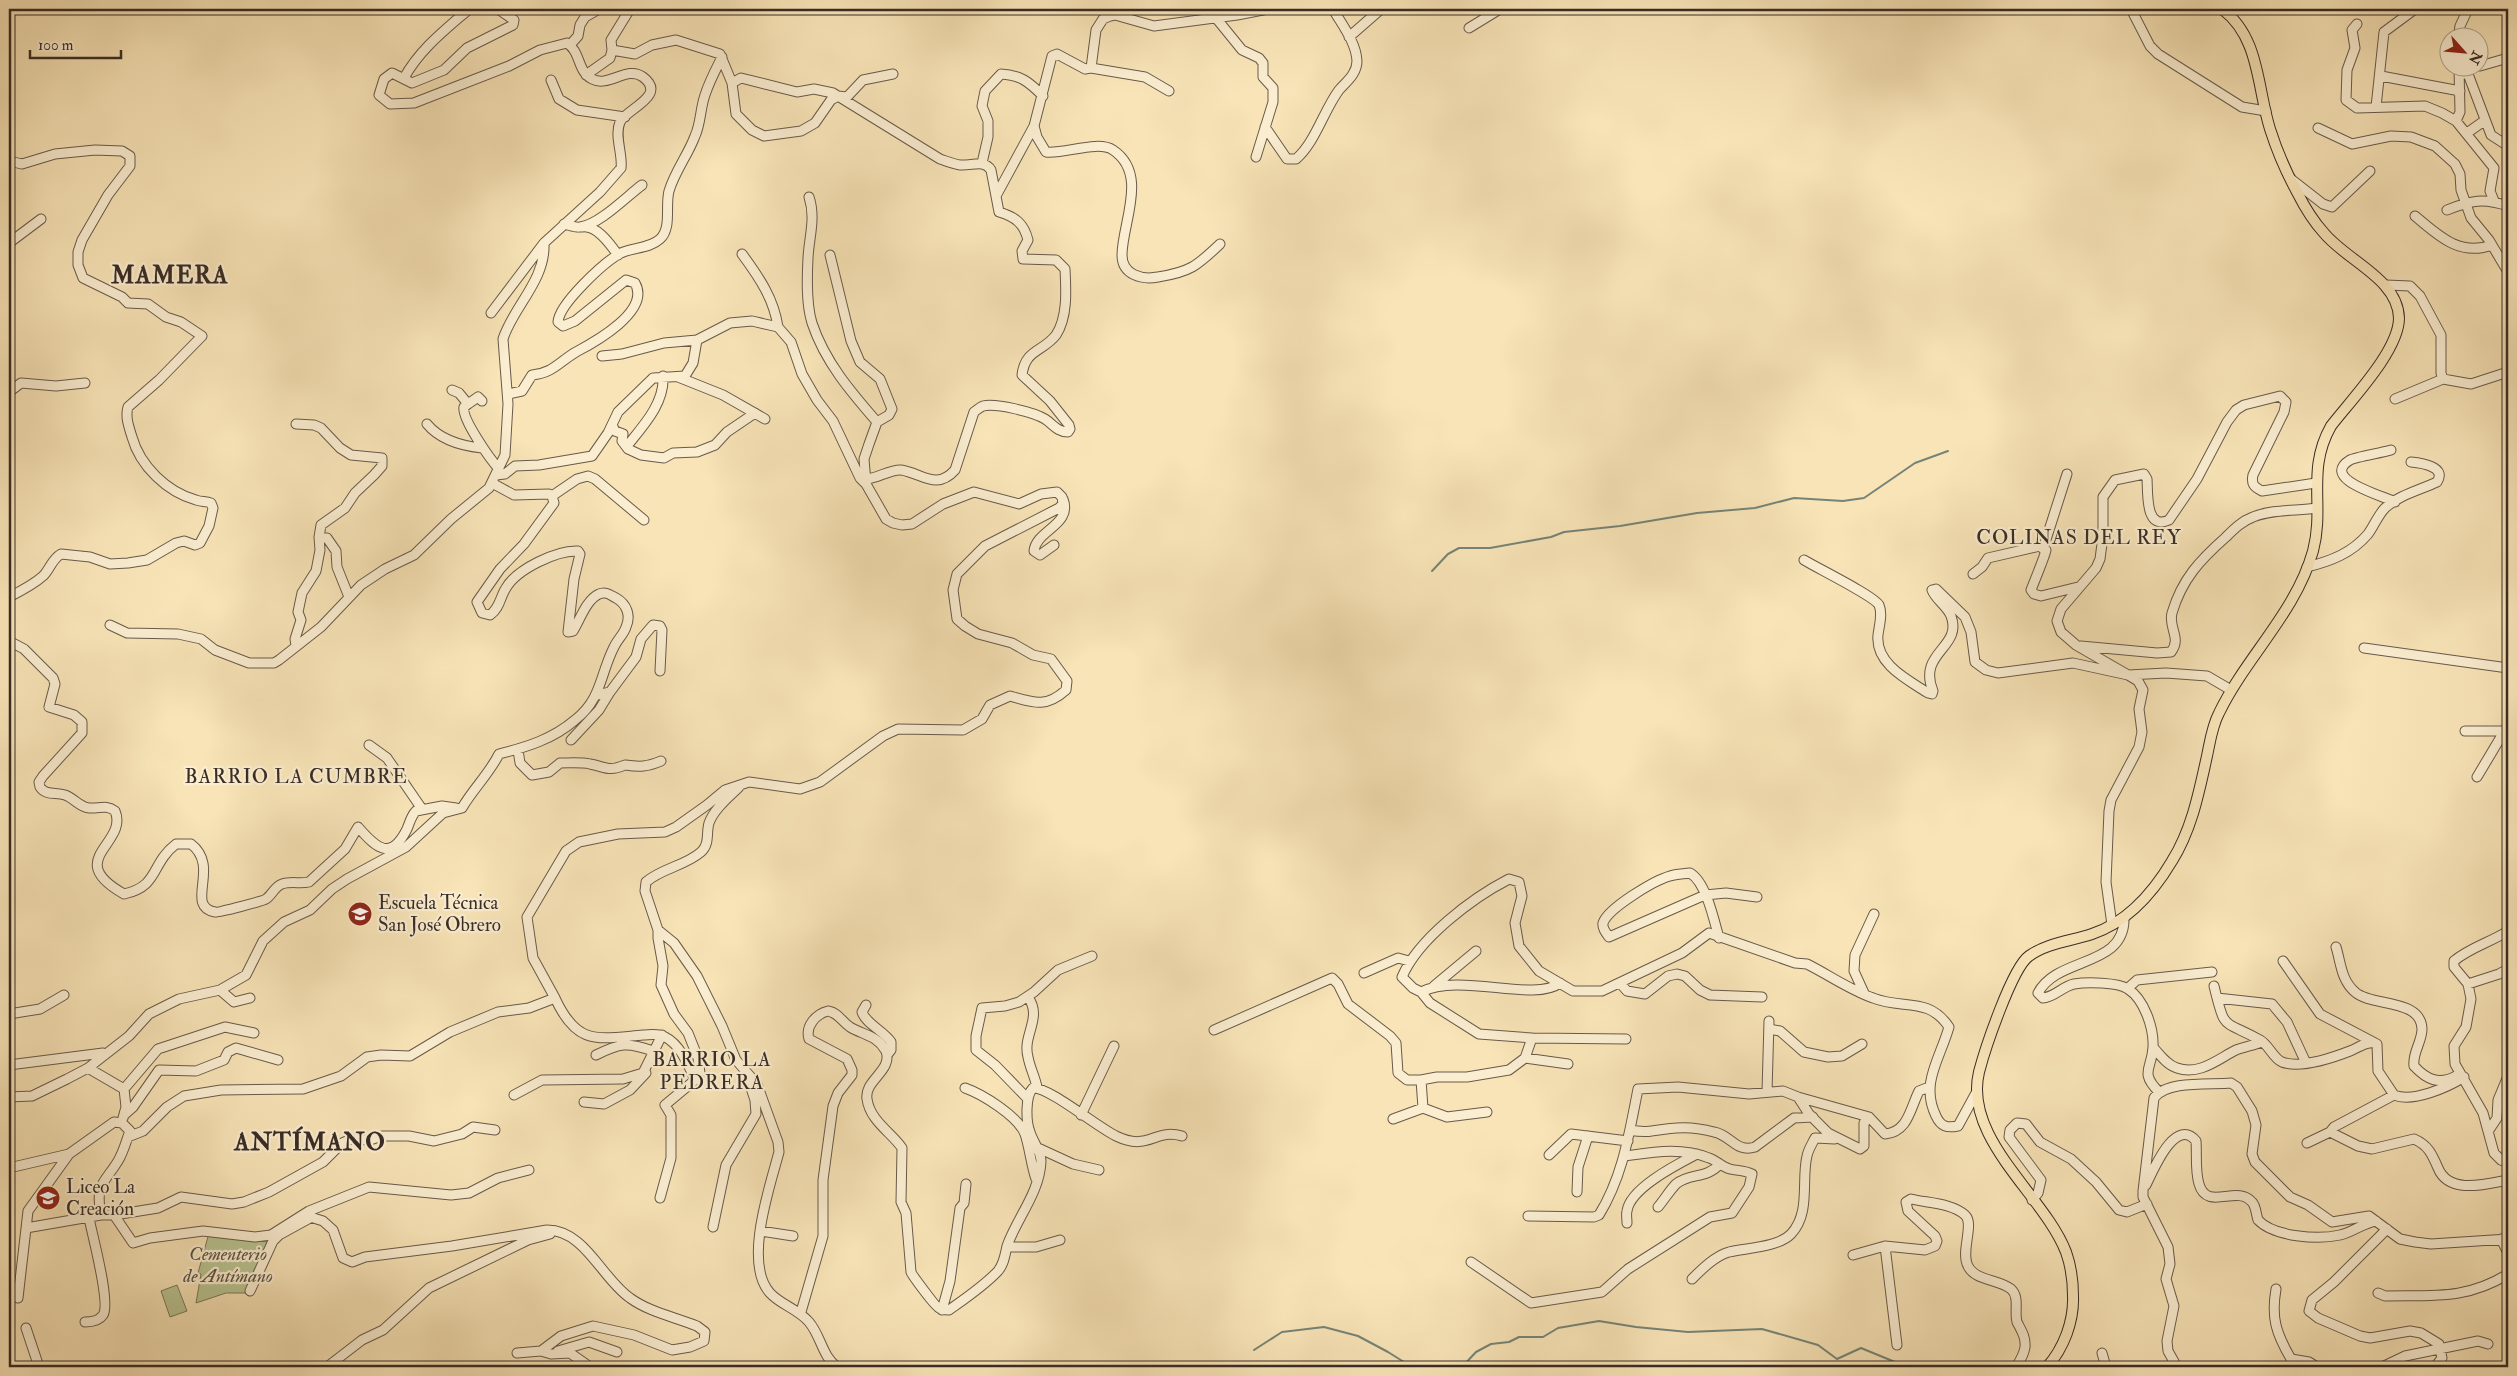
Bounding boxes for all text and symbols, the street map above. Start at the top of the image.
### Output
scale bar [30,28,121,60]
north arrow [2440,28,2490,78]
text: 100 m [38,36,74,55]
text: N [2465,47,2486,68]
district label: MAMERA [110,260,229,291]
district label: COLINAS DEL REY [1976,525,2182,550]
district label: BARRIO LA CUMBRE [184,764,408,789]
place label: Escuela Técnica San José Obrero [378,891,501,937]
school or university icon: Escuela Técnica San José Obrero [347,901,373,927]
district label: BARRIO LA PEDRERA [652,1047,772,1095]
district label: ANTÍMANO [233,1126,386,1158]
place label: Liceo La Creación [66,1175,135,1221]
school or university icon: Liceo La Creación [35,1185,61,1211]
park label: Cementerio de Antímano [182,1242,273,1288]

